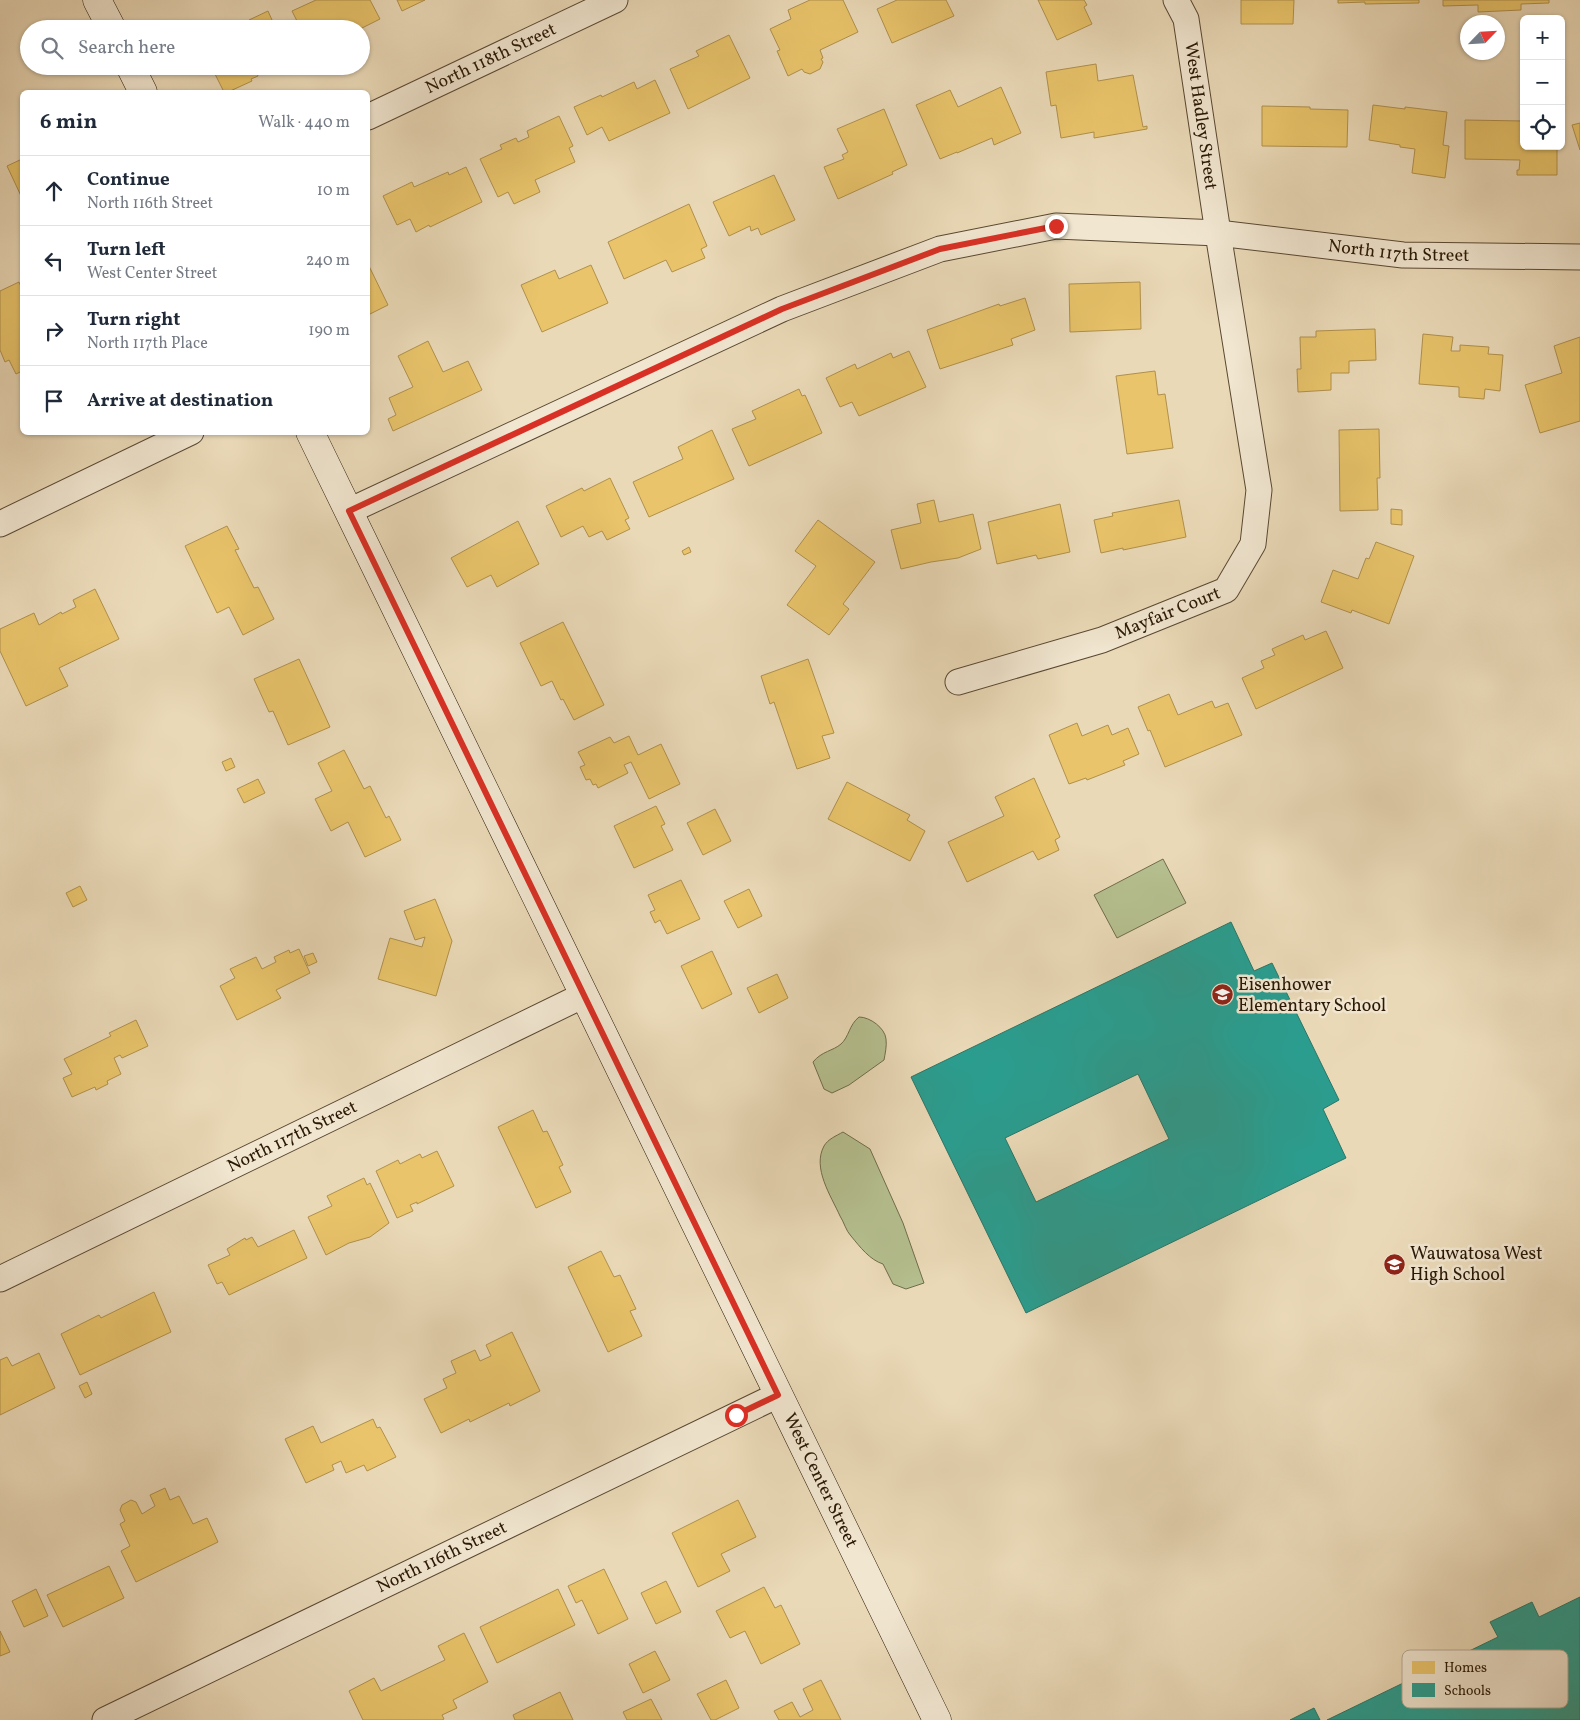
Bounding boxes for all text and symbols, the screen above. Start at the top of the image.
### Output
north arrow [1460,15,1505,60]
map controls [1520,15,1565,150]
button: + [1520,15,1565,60]
street label: North 118th Street [421,17,561,101]
search box [20,20,370,75]
icon: search [38,34,66,62]
text: Search here [78,35,175,61]
street label: West Hadley Street [1177,40,1223,192]
button: − [1520,60,1565,105]
button: locate [1520,105,1565,150]
text: 6 min [40,108,97,137]
text: Walk · 440 m [258,112,350,134]
text: Continue [87,167,170,193]
icon: ahead [40,177,68,205]
text: 10 m [317,180,350,202]
text: North 116th Street [87,193,213,215]
route end [1045,215,1068,238]
street label: North 117th Street [1327,234,1469,268]
text: Turn left [87,237,166,263]
icon: left [40,247,68,275]
text: 240 m [306,250,350,272]
text: West Center Street [87,263,217,285]
text: Turn right [87,307,180,333]
icon: right [40,317,68,345]
text: 190 m [308,320,350,342]
text: North 117th Place [87,333,208,355]
icon: arrive [40,387,68,415]
text: Arrive at destination [87,388,273,414]
street label: Mayfair Court [1111,581,1224,646]
place label: Eisenhower Elementary School [1238,973,1386,1019]
school or university icon: Eisenhower Elementary School [1210,983,1234,1007]
street label: North 117th Street [223,1095,361,1179]
place label: Wauwatosa West High School [1410,1242,1543,1288]
school or university icon: Wauwatosa West High School [1382,1252,1406,1276]
route start [725,1404,748,1427]
street label: West Center Street [777,1409,864,1552]
street label: North 116th Street [372,1515,511,1600]
legend [1402,1650,1568,1708]
text: Homes [1444,1659,1487,1678]
text: Schools [1444,1682,1491,1701]

